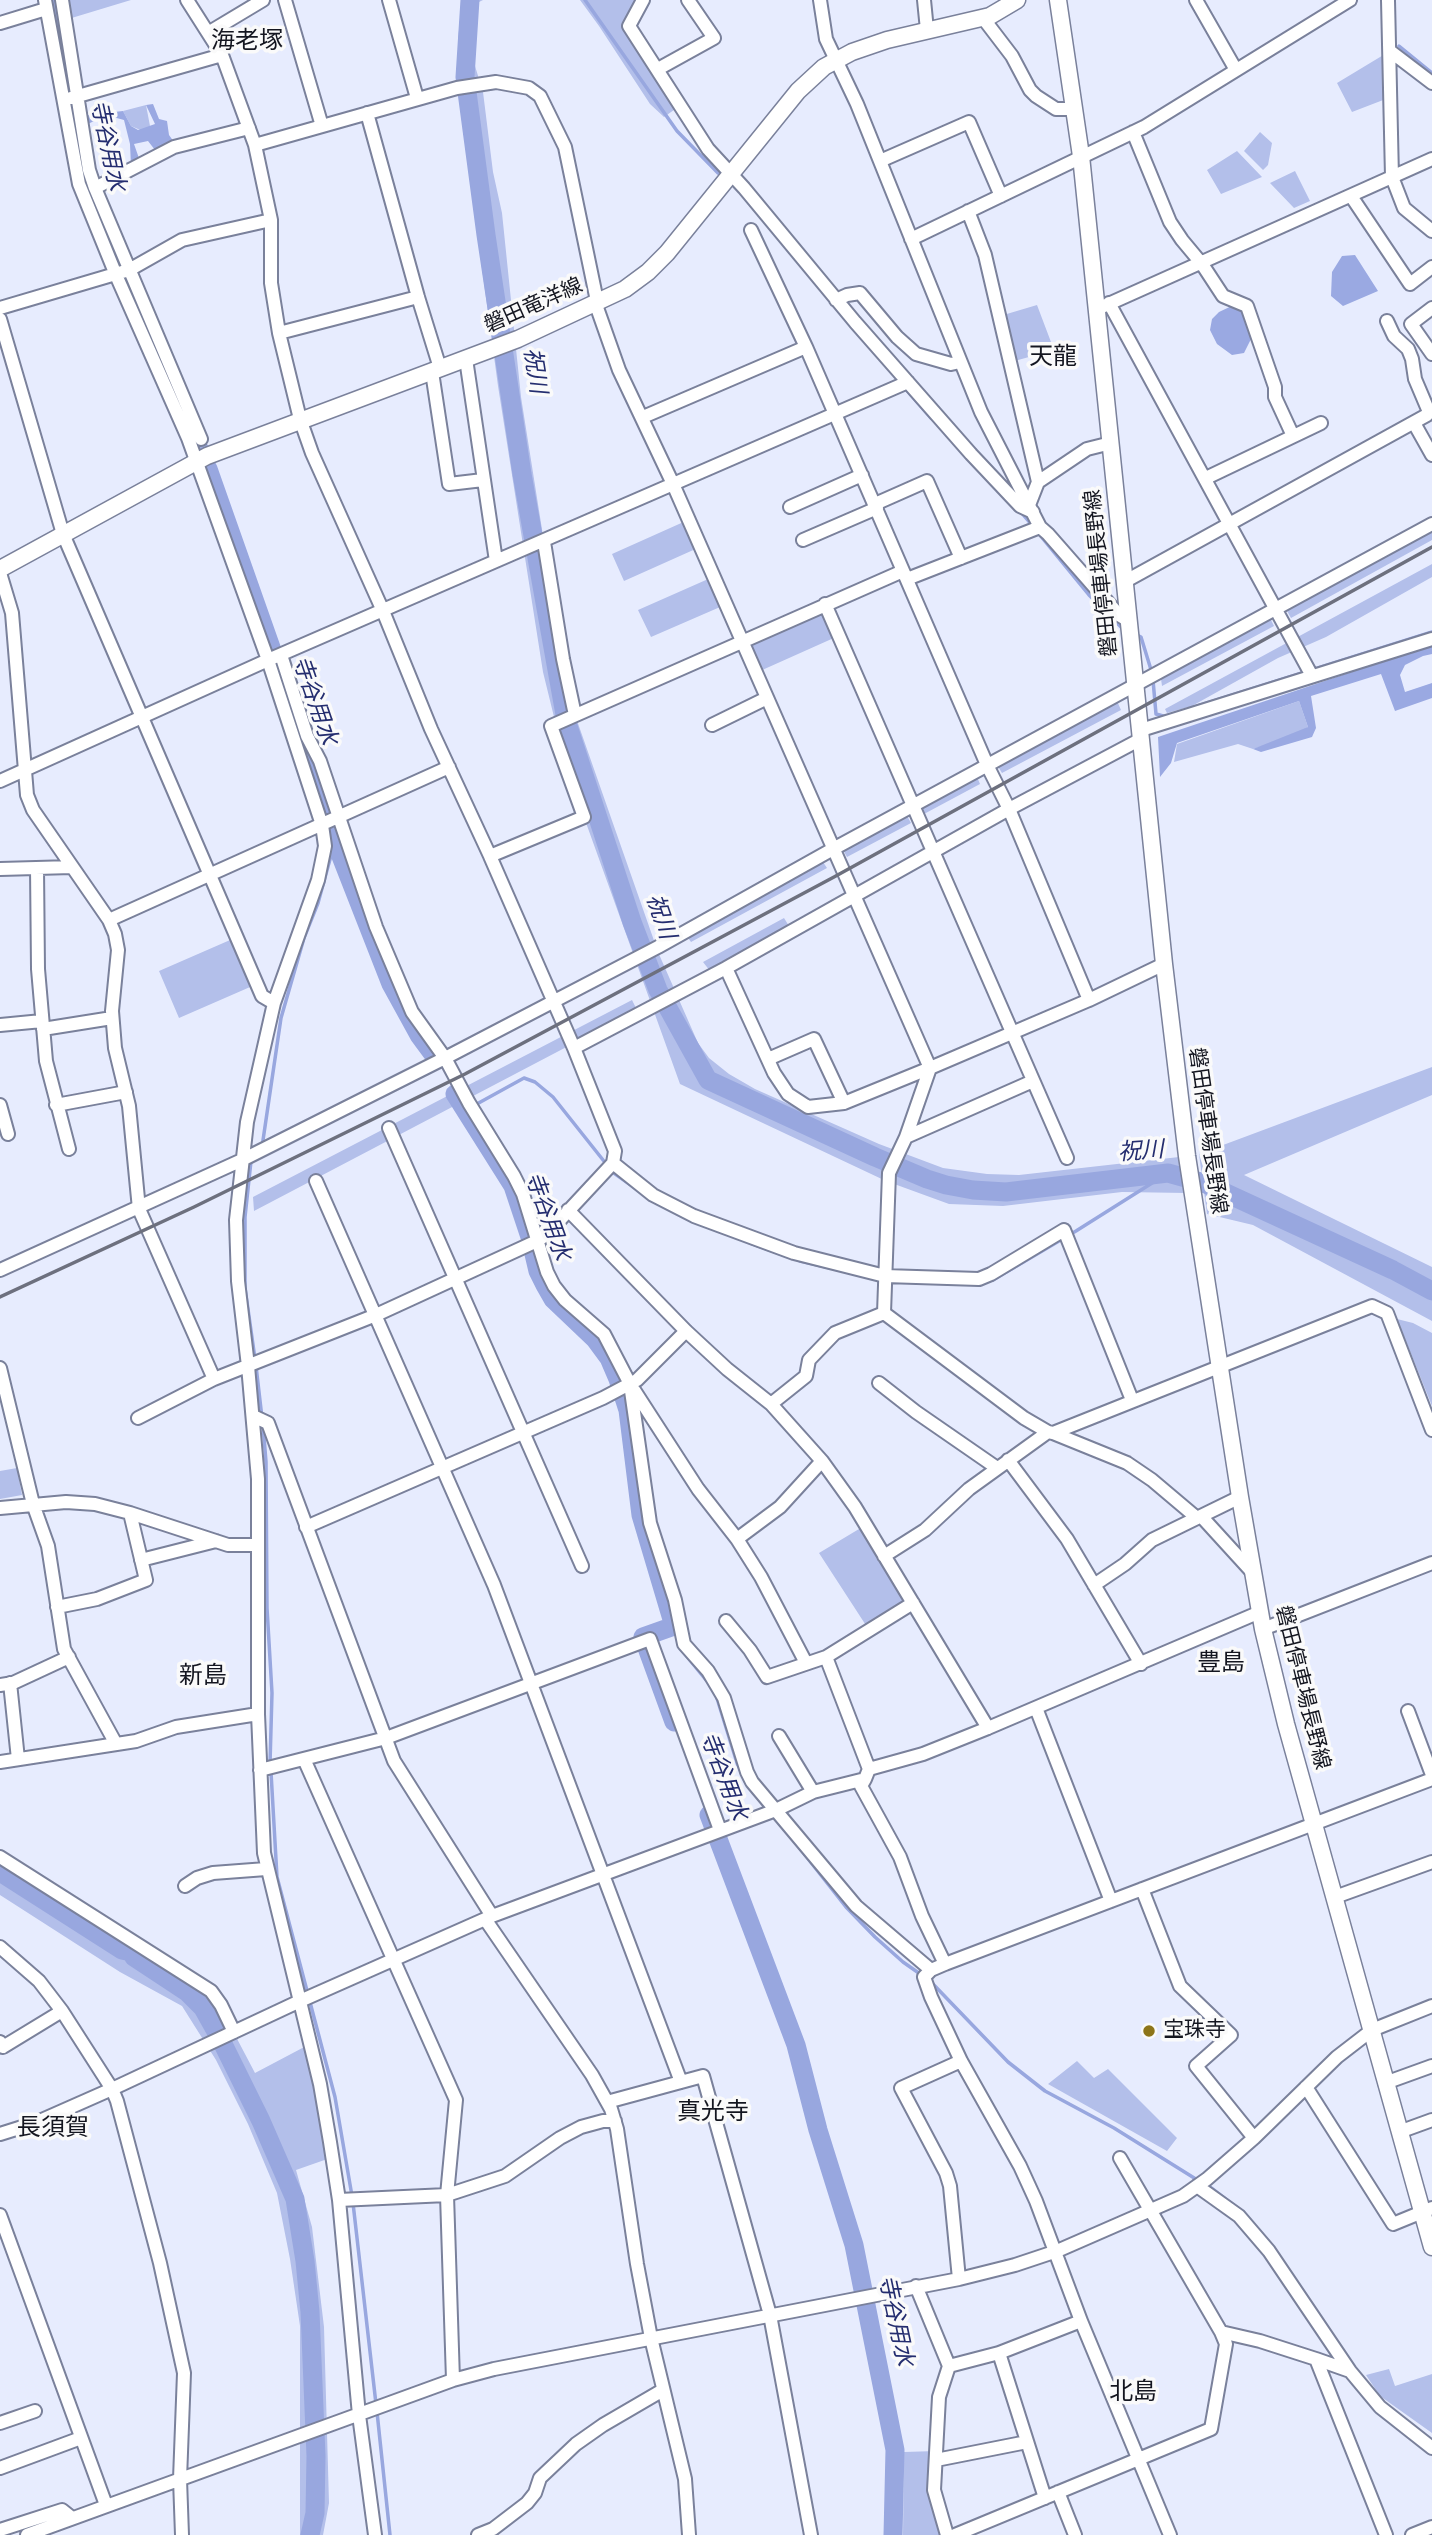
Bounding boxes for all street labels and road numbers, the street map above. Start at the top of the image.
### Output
street label: 磐田竜洋線 [481,274,587,340]
street label: 磐田停車場長野線 [1082,488,1124,658]
street label: 磐田停車場長野線 [1182,1046,1230,1216]
street label: 磐田停車場長野線 [1268,1603,1334,1773]

